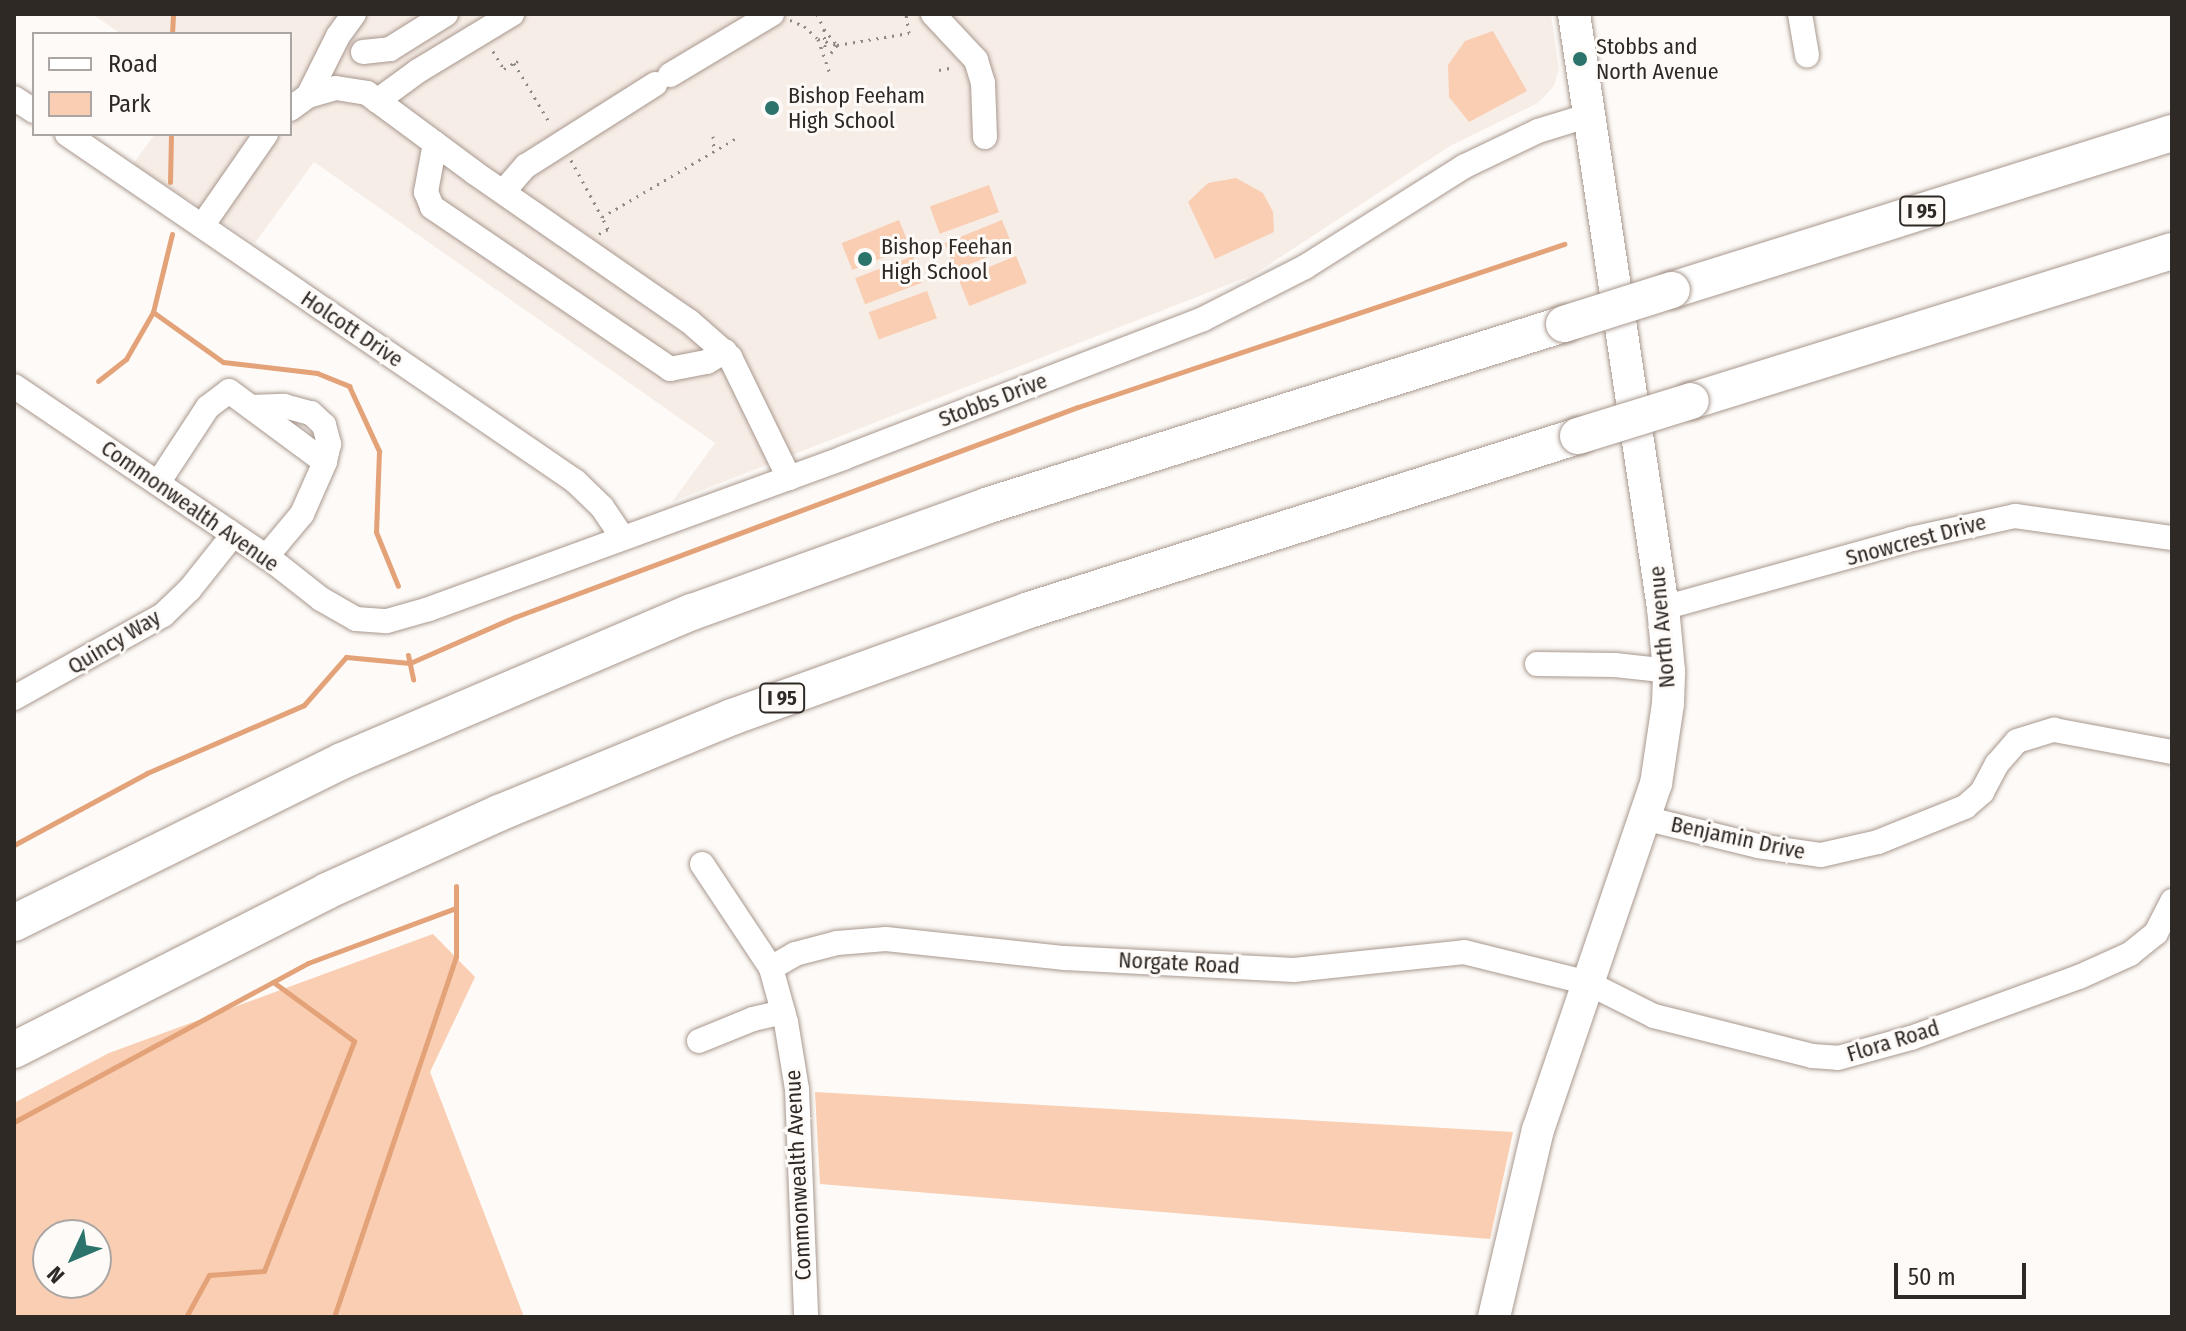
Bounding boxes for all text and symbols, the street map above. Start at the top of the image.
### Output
legend [32,32,292,136]
place label: Stobbs and North Avenue [1596,33,1719,84]
text: Road [108,50,158,78]
marker: Stobbs and North Avenue [1571,50,1589,68]
place label: Bishop Feeham High School [788,82,925,134]
text: Park [108,90,151,118]
marker: Bishop Feeham High School [763,99,781,117]
road number: I 95 [1898,195,1946,227]
place label: Bishop Feehan High School [881,233,1013,284]
marker: Bishop Feehan High School [856,250,874,268]
street label: Holcott Drive [296,285,408,373]
street label: Stobbs Drive [935,367,1051,433]
street label: Commonwealth Avenue [96,435,284,577]
street label: Snowcrest Drive [1843,509,1989,571]
street label: North Avenue [1644,565,1680,689]
street label: Quincy Way [63,604,165,680]
road number: I 95 [758,682,806,714]
street label: Benjamin Drive [1668,811,1808,865]
street label: Norgate Road [1118,947,1240,979]
street label: Flora Road [1844,1014,1942,1068]
street label: Commonwealth Avenue [779,1069,817,1281]
north arrow [32,1219,112,1299]
scale bar [1898,1247,2030,1297]
text: N [42,1261,70,1289]
text: 50 m [1908,1263,1956,1291]

